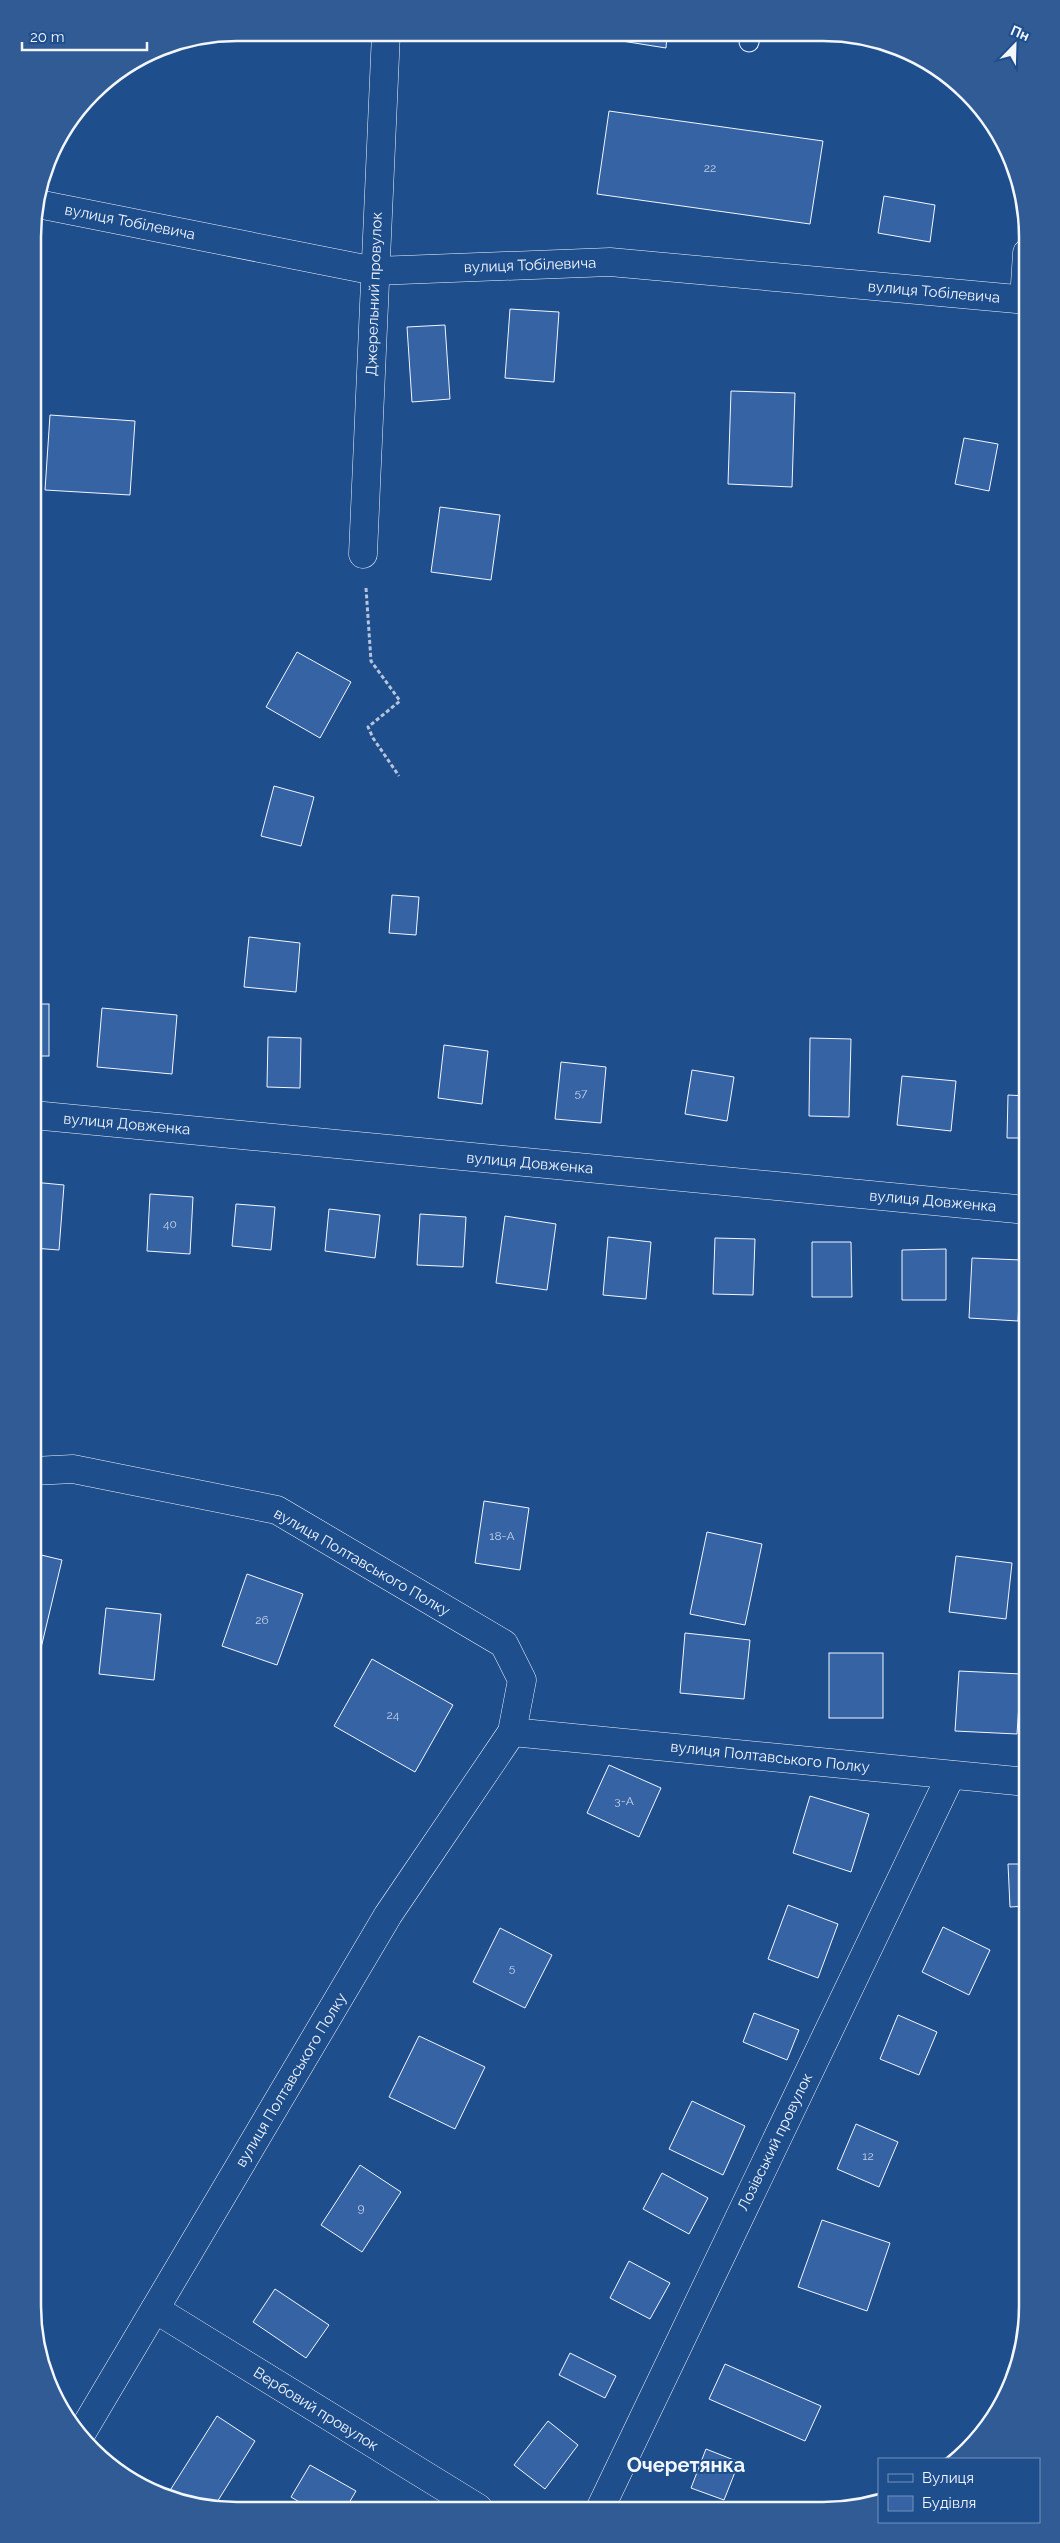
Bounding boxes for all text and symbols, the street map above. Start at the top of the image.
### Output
scale bar [22,20,148,52]
north arrow [990,20,1040,70]
text: Пн [1008,22,1032,44]
text: 20 m [30,28,65,46]
house number: 22 [704,161,716,175]
street label: вулиця Тобілевича [63,201,197,243]
street label: Джерельний провулок [362,211,386,376]
street label: вулиця Тобілевича [464,254,596,276]
street label: вулиця Тобілевича [867,277,1001,307]
house number: 57 [575,1086,588,1100]
street label: вулиця Довженка [63,1109,191,1139]
street label: вулиця Довженка [466,1148,594,1178]
street label: вулиця Довженка [869,1186,997,1216]
house number: 40 [163,1217,177,1231]
street label: вулиця Полтавського Полку [271,1504,453,1620]
house number: 18-А [489,1529,515,1543]
house number: 26 [255,1613,269,1627]
house number: 24 [387,1708,400,1722]
street label: вулиця Полтавського Полку [670,1738,870,1776]
house number: 3-А [614,1794,634,1808]
house number: 5 [509,1961,516,1975]
street label: вулиця Полтавського Полку [232,1990,350,2170]
street label: Лозівський провулок [734,2070,816,2214]
house number: 12 [862,2149,874,2163]
house number: 9 [357,2201,365,2215]
street label: Вербовий провулок [250,2363,382,2455]
district label: Очеретянка [627,2453,745,2477]
legend [878,2458,1040,2523]
text: Вулиця [922,2469,974,2487]
text: Будівля [922,2494,976,2512]

